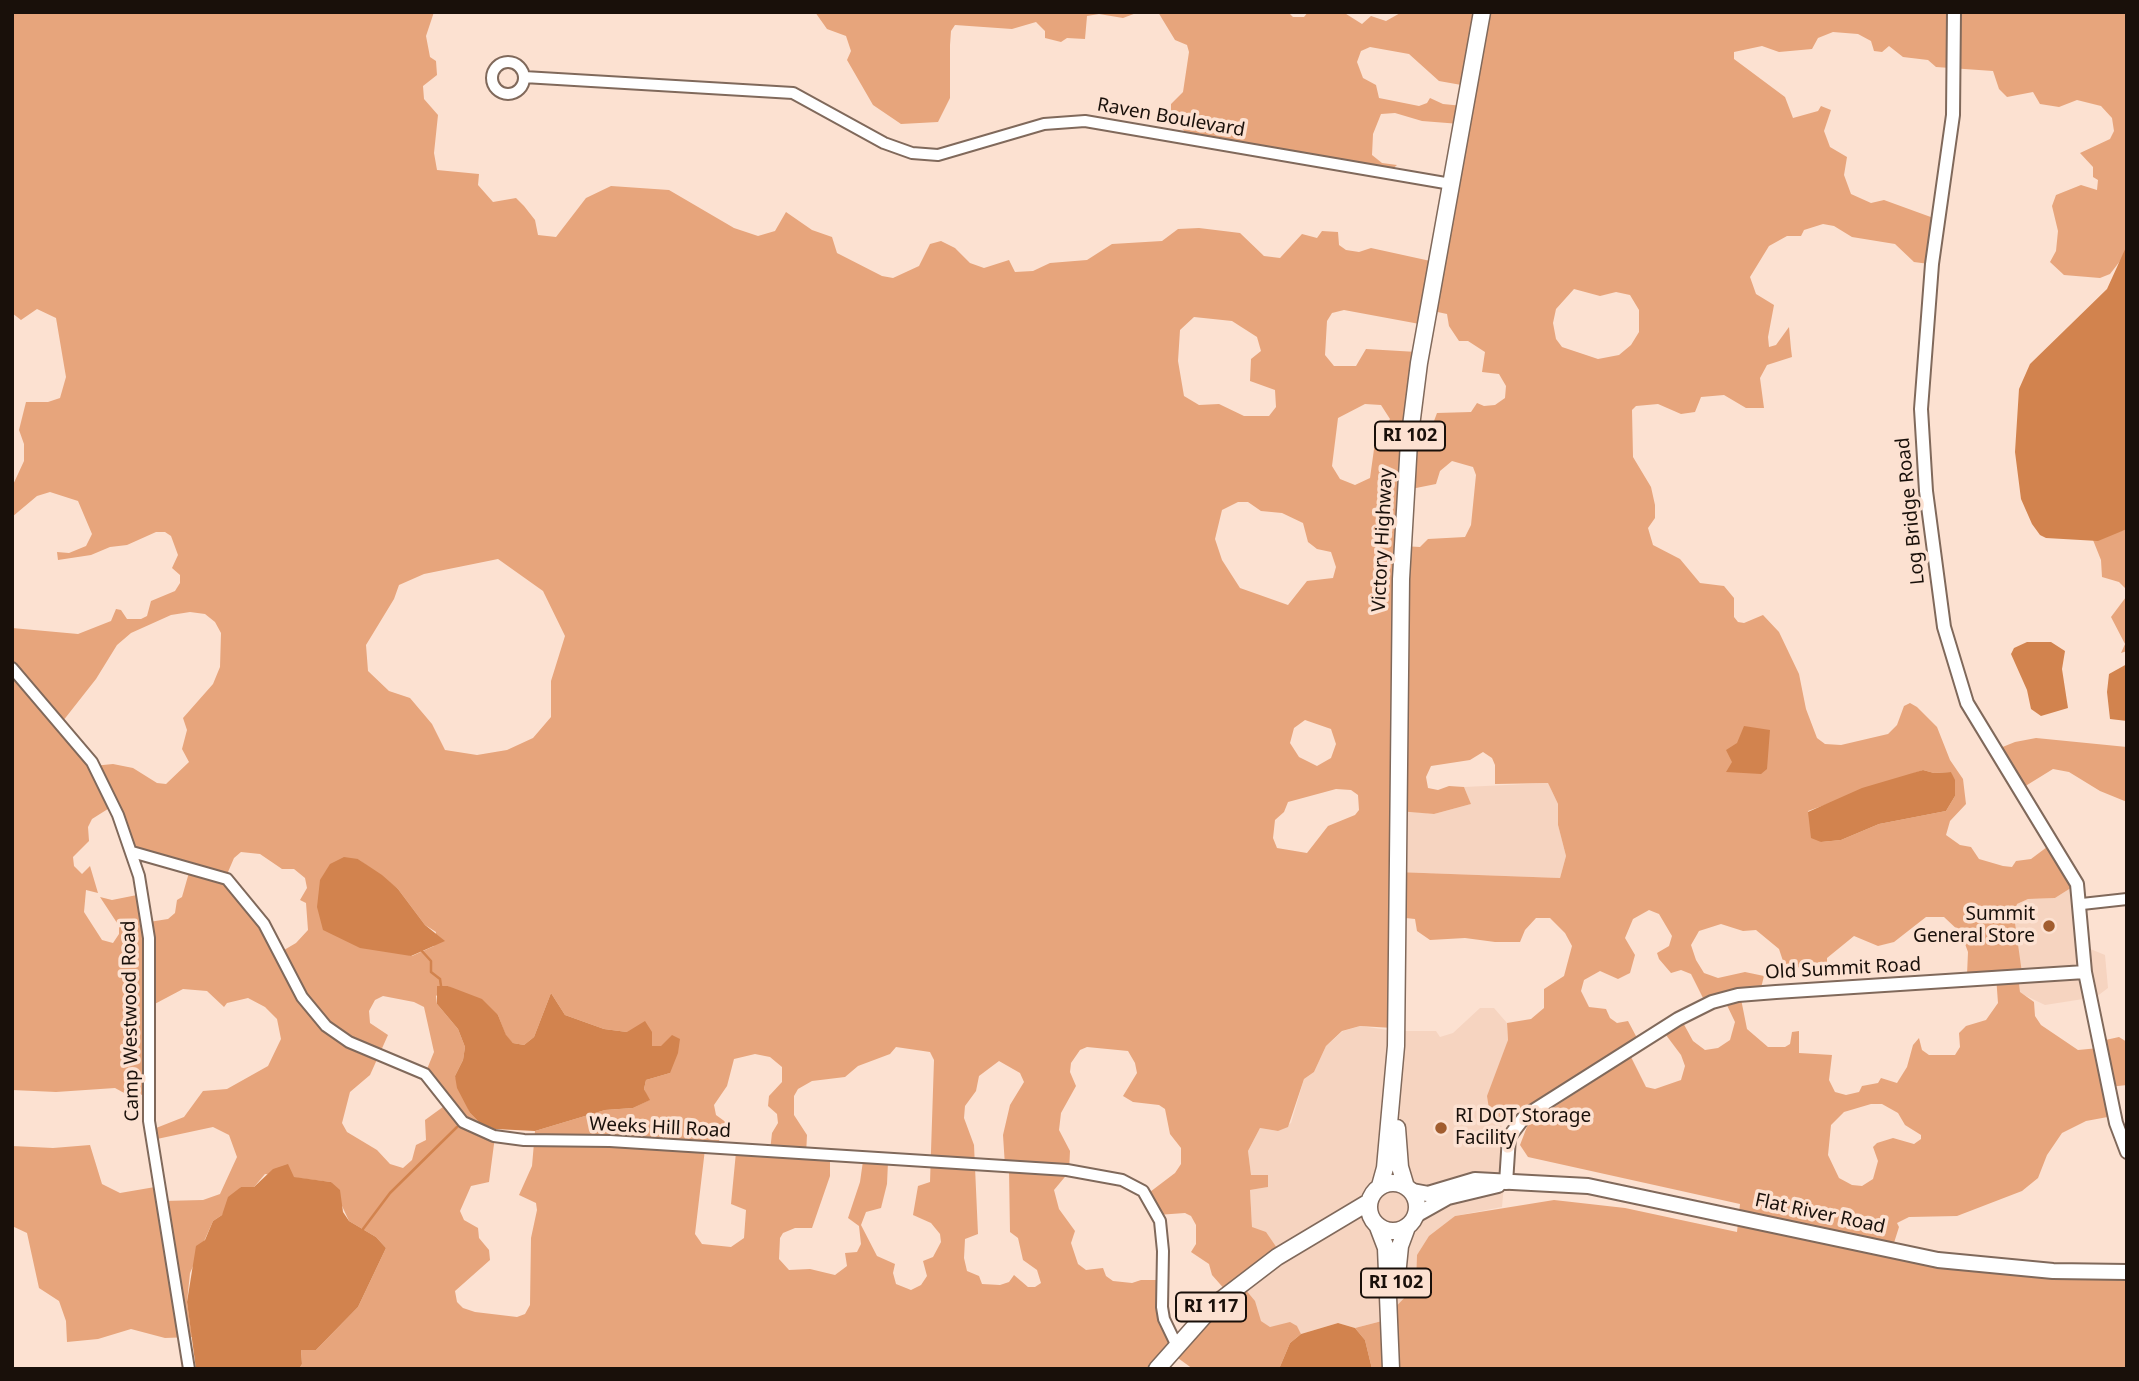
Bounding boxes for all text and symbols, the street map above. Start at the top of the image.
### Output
street label: Raven Boulevard [1095,94,1247,142]
road number: RI 102 [1375,422,1445,450]
street label: Log Bridge Road [1892,436,1930,586]
street label: Victory Highway [1368,468,1398,612]
place label: Summit General Store [1913,904,2035,948]
marker: Summit General Store [2041,918,2057,934]
street label: Camp Westwood Road [118,920,144,1122]
street label: Old Summit Road [1764,954,1922,984]
place label: RI DOT Storage Facility [1455,1106,1591,1150]
street label: Weeks Hill Road [588,1113,732,1143]
marker: RI DOT Storage Facility [1433,1120,1449,1136]
street label: Flat River Road [1753,1189,1887,1239]
road number: RI 102 [1361,1268,1431,1298]
road number: RI 117 [1176,1292,1246,1322]

